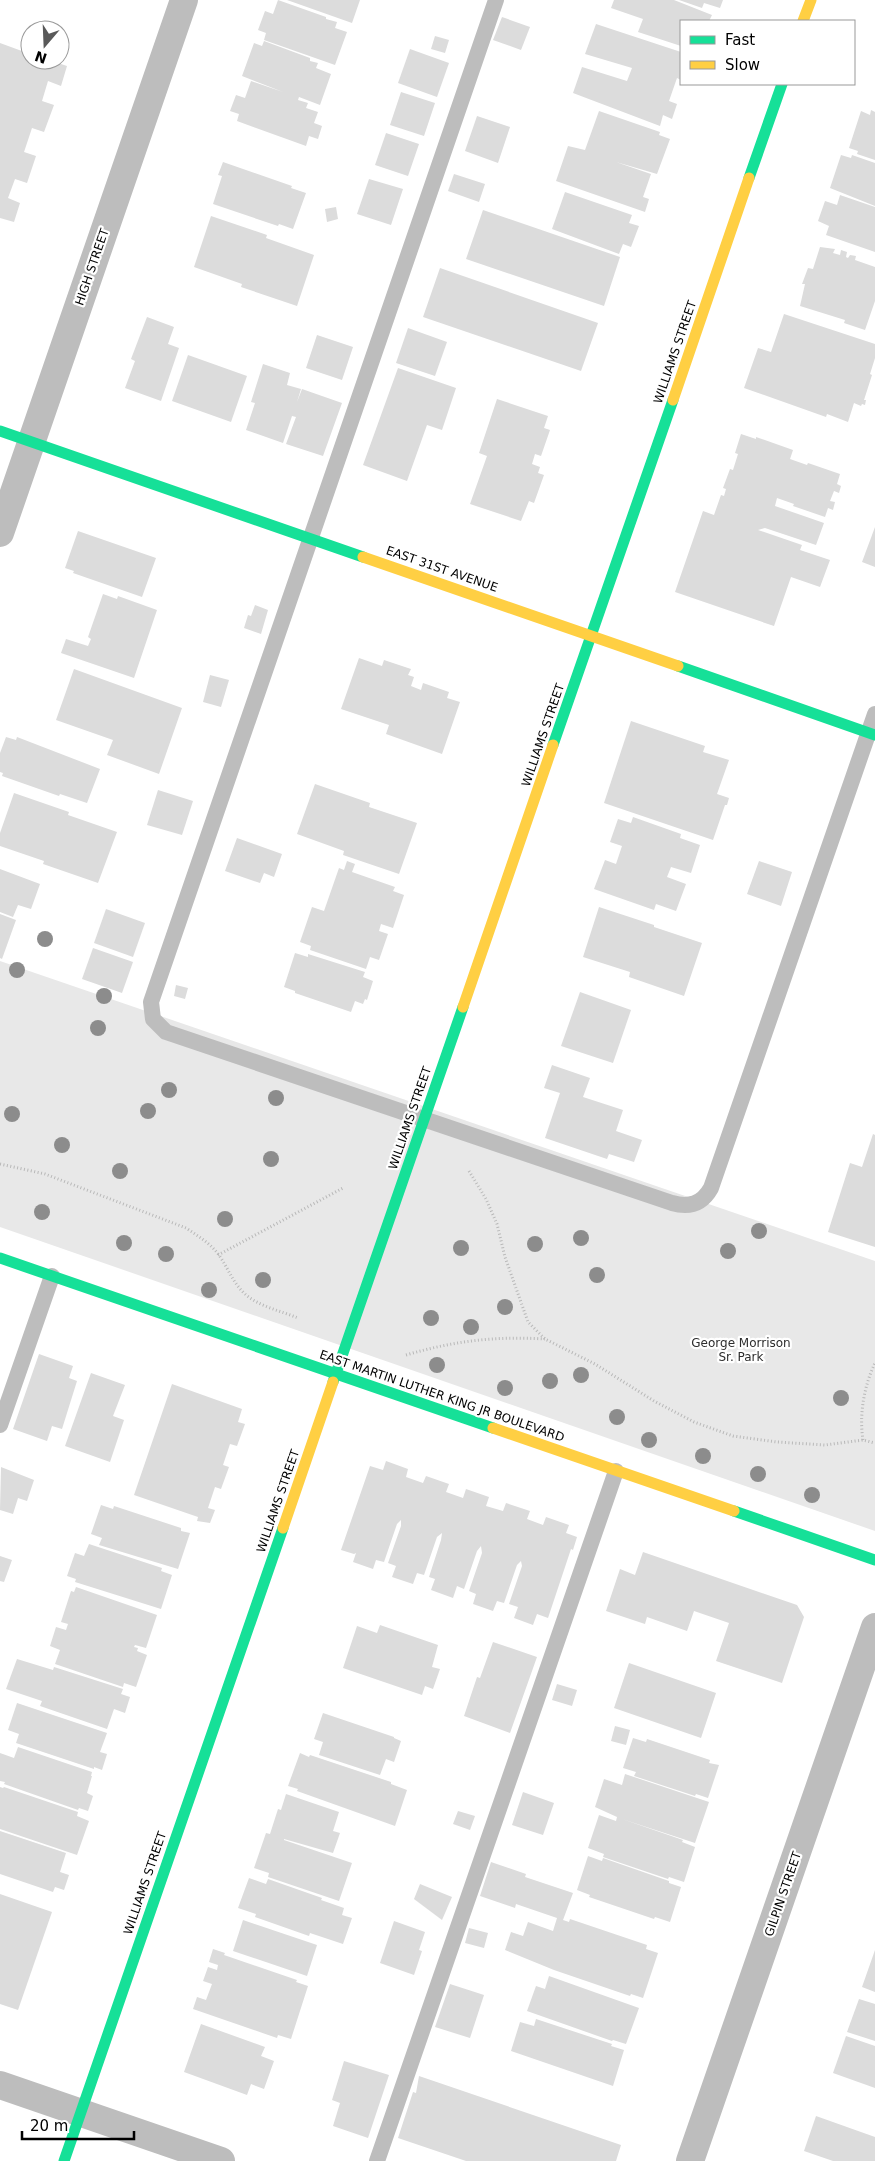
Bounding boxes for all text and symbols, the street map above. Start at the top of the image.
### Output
north arrow [20,20,70,70]
legend [680,20,855,85]
text: Fast [725,31,755,49]
text: N [33,48,49,67]
text: Slow [725,56,760,74]
street label: HIGH STREET [72,226,112,307]
street label: WILLIAMS STREET [651,298,699,405]
street label: EAST 31ST AVENUE [384,543,500,595]
street label: WILLIAMS STREET [519,681,567,788]
street label: WILLIAMS STREET [386,1064,434,1171]
park label: George Morrison Sr. Park [691,1336,791,1364]
street label: EAST MARTIN LUTHER KING JR BOULEVARD [318,1347,566,1445]
street label: WILLIAMS STREET [254,1447,302,1554]
street label: WILLIAMS STREET [121,1829,169,1936]
street label: GILPIN STREET [762,1849,804,1938]
scale bar [22,2108,135,2140]
text: 20 m [30,2117,68,2135]

